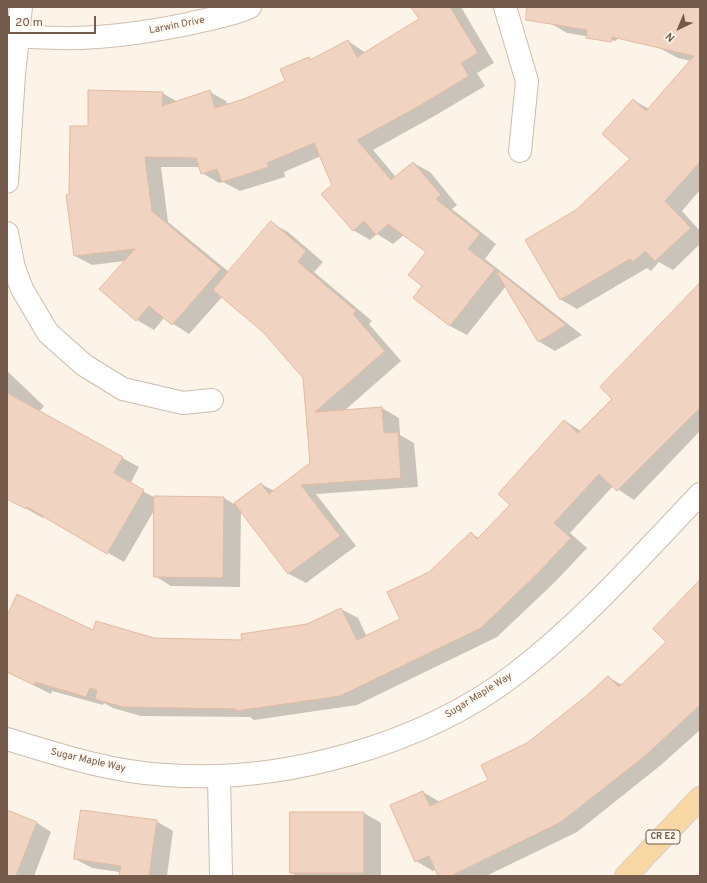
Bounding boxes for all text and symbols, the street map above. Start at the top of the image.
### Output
scale bar [10,8,98,34]
north arrow [659,8,699,48]
text: 20 m [15,15,43,31]
street label: Larwin Drive [148,15,206,37]
text: N [663,29,678,44]
street label: Sugar Maple Way [443,671,515,721]
street label: Sugar Maple Way [49,747,127,775]
road number: CR E2 [646,830,680,844]

